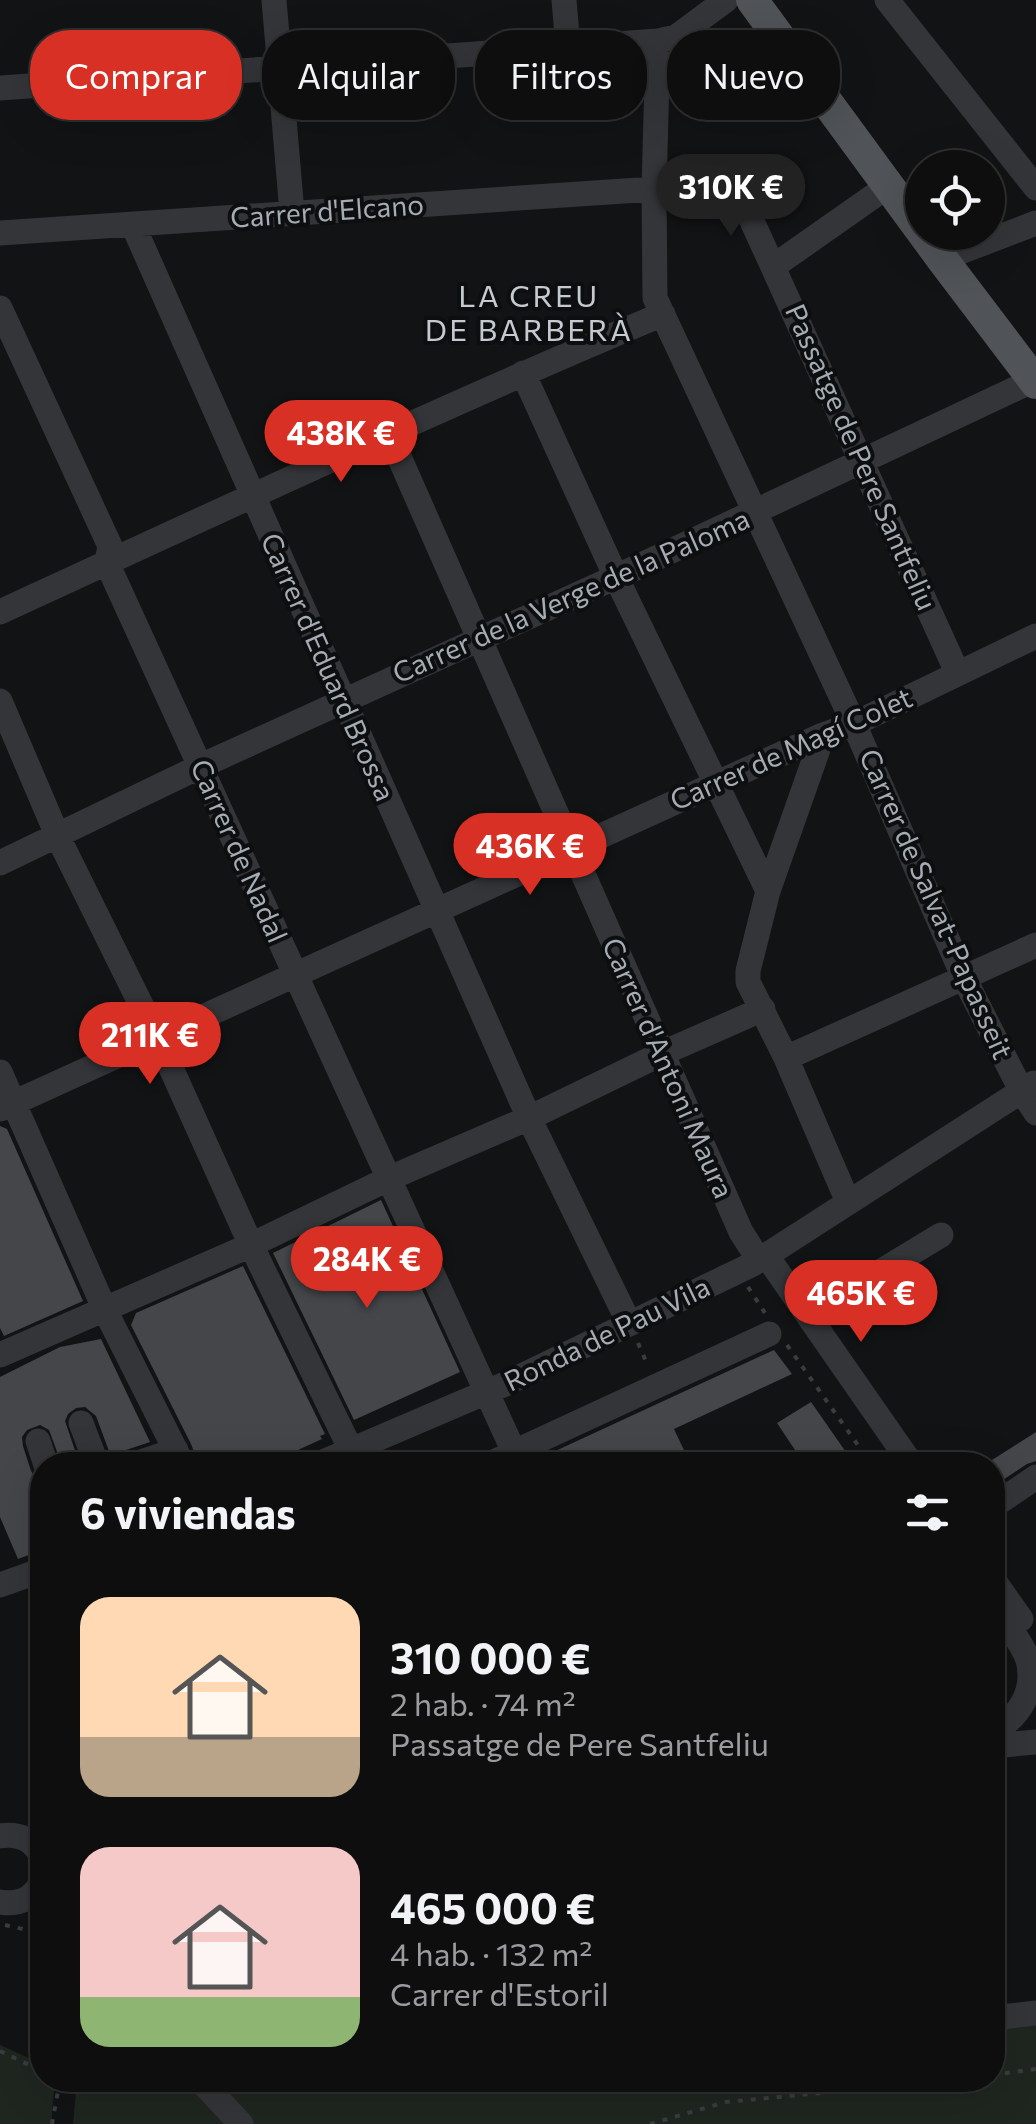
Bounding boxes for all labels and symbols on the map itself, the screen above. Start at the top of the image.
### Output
pin: 310K € [650,154,812,239]
street label: Carrer d'Elcano [229,186,425,234]
district label: LA CREU DE BARBERÀ [425,276,633,347]
street label: Passatge de Pere Santfeliu [779,298,945,615]
pin: 438K € [260,400,422,485]
street label: Carrer de la Verge de la Paloma [387,501,754,689]
street label: Carrer d'Eduard Brossa [255,527,403,806]
street label: Carrer de Magí Colet [664,679,917,817]
street label: Carrer de Salvat-Papasseit [853,743,1021,1064]
street label: Carrer de Nadal [184,754,296,947]
pin: 436K € [449,813,611,898]
street label: Carrer d'Antoni Maura [596,932,742,1203]
pin: 211K € [69,1002,231,1087]
pin: 284K € [286,1226,448,1311]
pin: 465K € [780,1260,942,1345]
street label: Ronda de Pau Vila [498,1269,715,1398]

